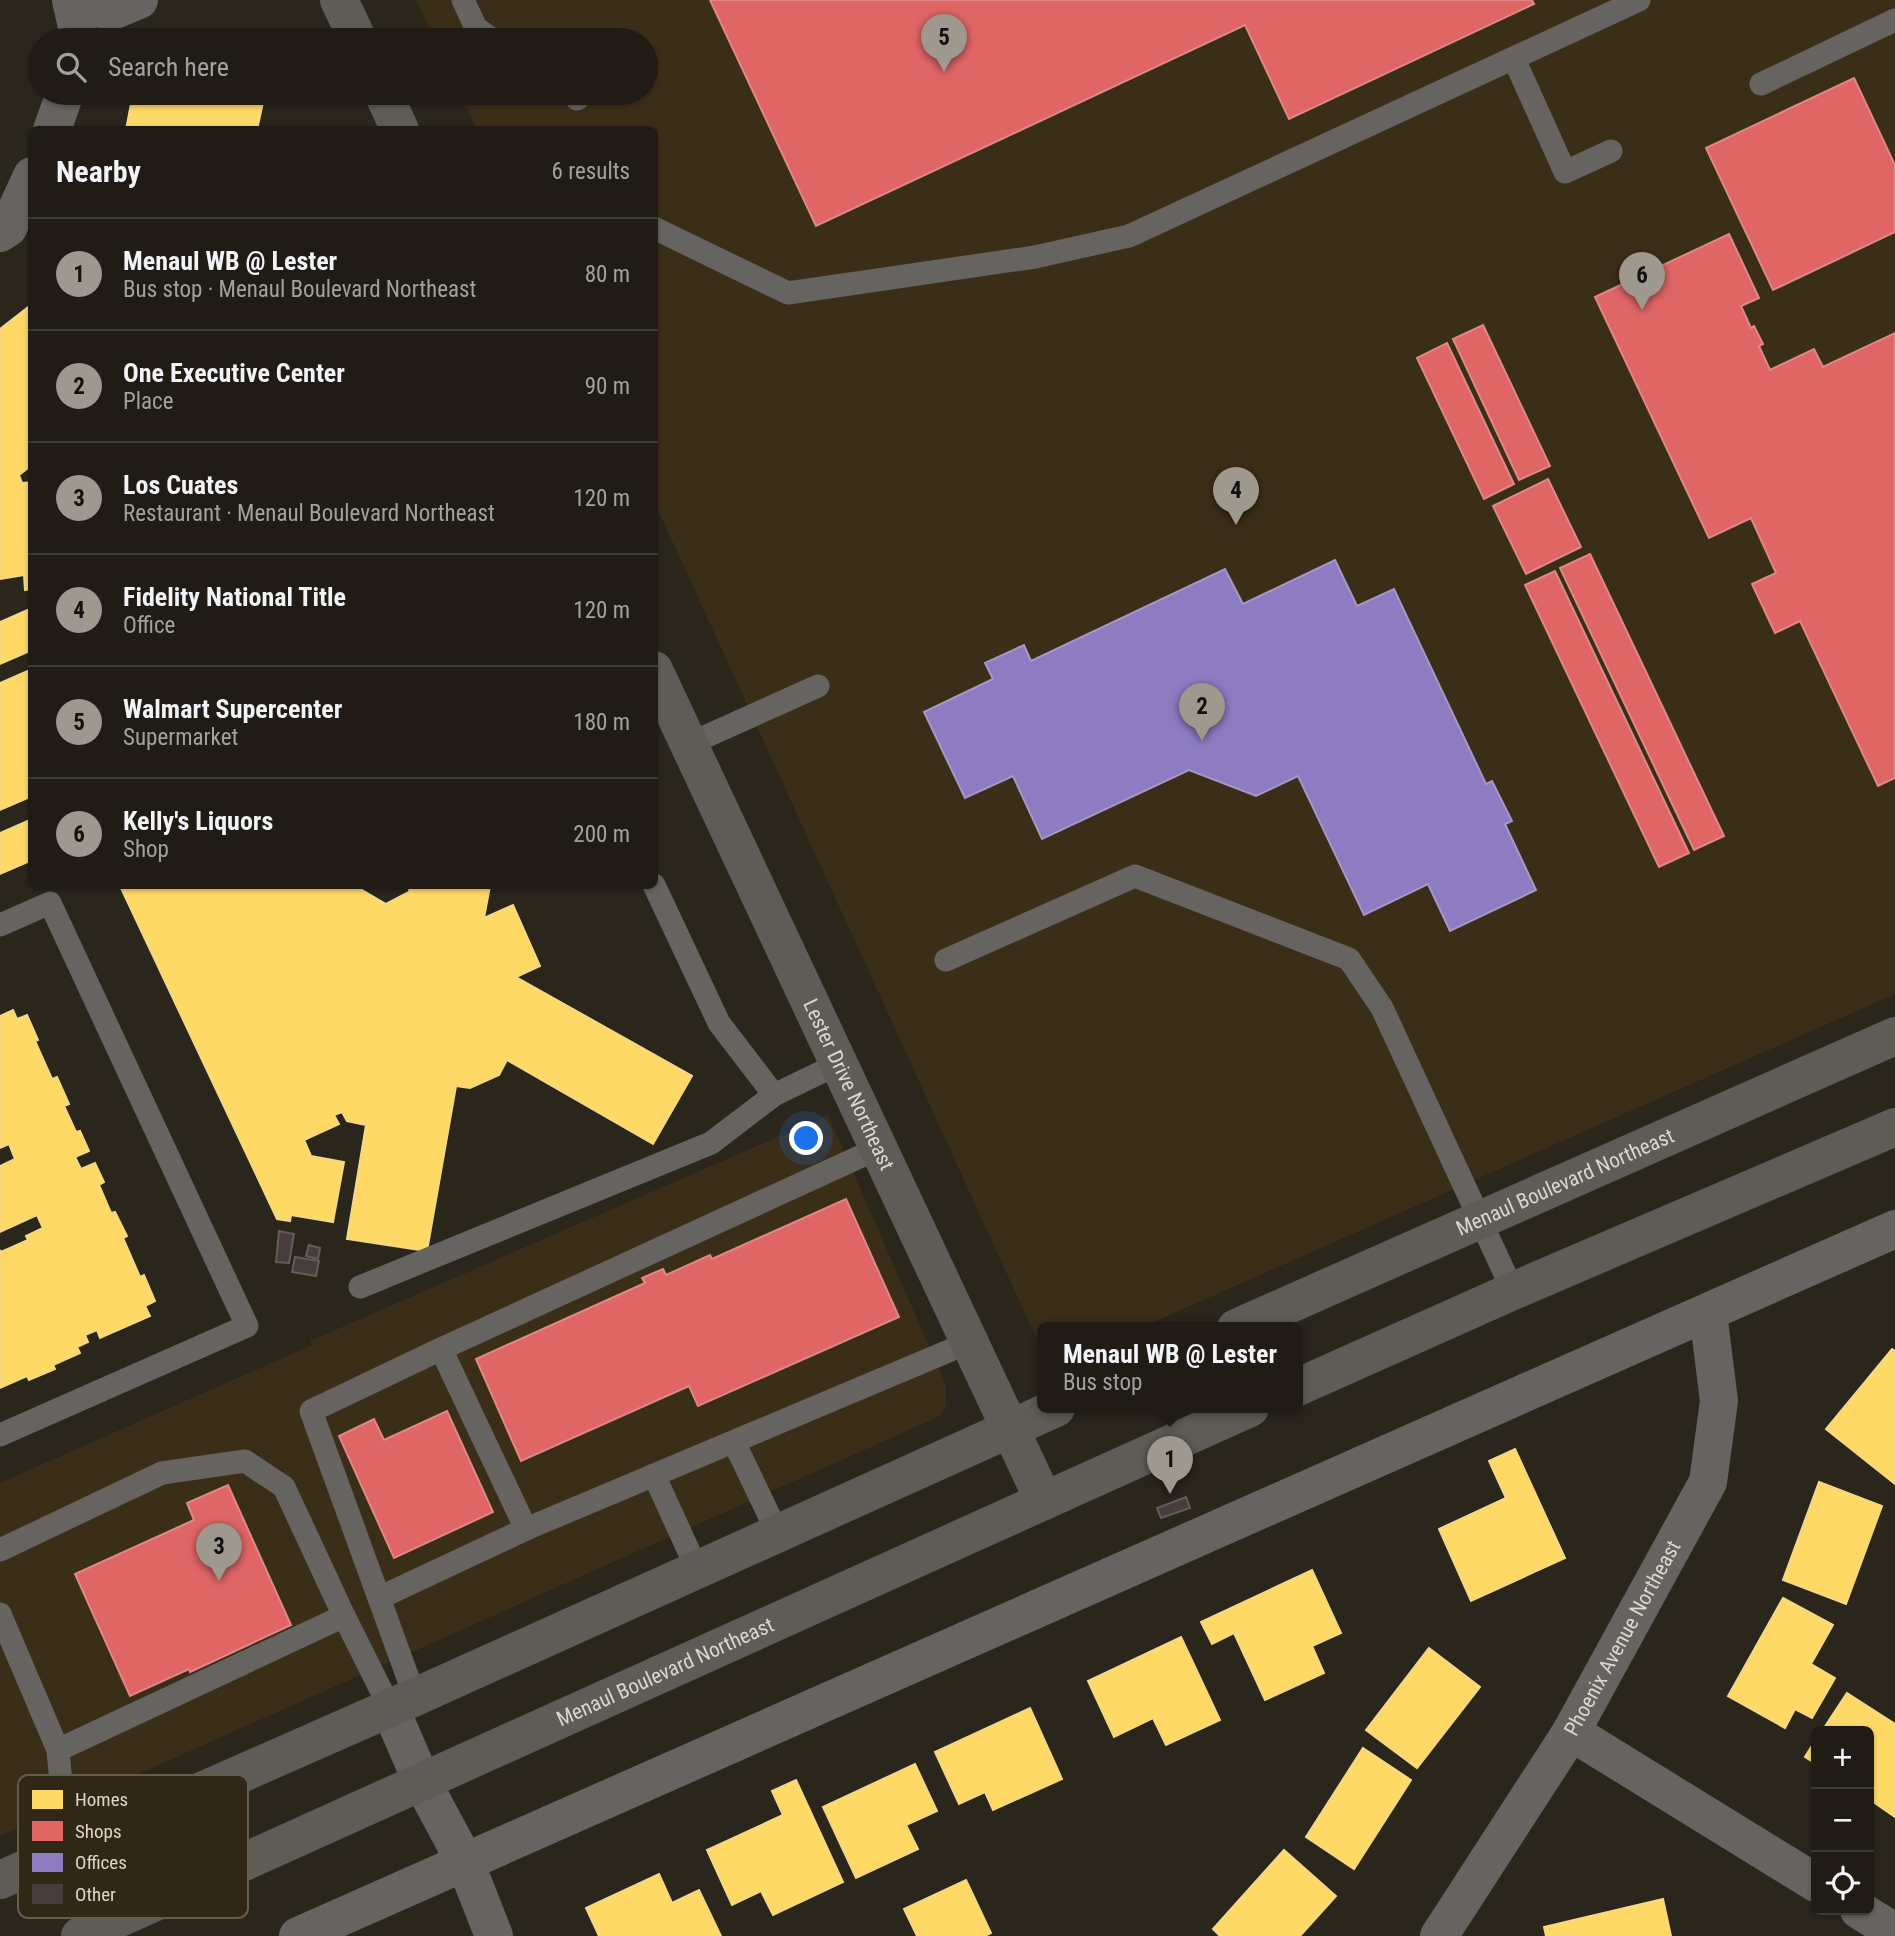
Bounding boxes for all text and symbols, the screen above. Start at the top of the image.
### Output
pin: 5 [921,14,967,72]
search box [28,28,658,105]
icon: search [52,48,90,86]
text: Search here [108,52,229,82]
text: Nearby [56,154,141,189]
text: 6 results [552,158,630,185]
text: Menaul WB @ Lester [123,246,337,276]
pin: 6 [1619,252,1665,310]
text: 1 [73,261,85,288]
text: 80 m [585,261,630,288]
text: Bus stop · Menaul Boulevard Northeast [123,276,476,303]
text: One Executive Center [123,358,345,388]
text: 2 [73,373,85,400]
text: 90 m [585,373,630,400]
text: Place [123,388,173,415]
pin: 4 [1213,467,1259,525]
text: Los Cuates [123,470,238,500]
text: 3 [73,485,85,512]
text: 120 m [573,485,630,512]
text: Restaurant · Menaul Boulevard Northeast [123,500,495,527]
text: Fidelity National Title [123,582,346,612]
text: 4 [73,597,85,624]
text: 120 m [573,597,630,624]
text: Office [123,612,175,639]
pin: 2 [1179,683,1225,741]
text: Walmart Supercenter [123,694,342,724]
text: 5 [73,709,85,736]
text: 180 m [573,709,630,736]
text: Supermarket [123,724,238,751]
text: Kelly's Liquors [123,806,273,836]
text: 6 [73,821,85,848]
text: 200 m [573,821,630,848]
text: Shop [123,836,169,863]
street label: Lester Drive Northeast [798,995,899,1174]
your location [789,1121,823,1155]
street label: Menaul Boulevard Northeast [1453,1124,1678,1241]
popup [1037,1322,1303,1413]
text: Menaul WB @ Lester [1063,1339,1277,1369]
text: Bus stop [1063,1369,1142,1396]
pin: 1 [1147,1436,1193,1494]
pin: 3 [196,1523,242,1581]
street label: Phoenix Avenue Northeast [1559,1536,1686,1740]
street label: Menaul Boulevard Northeast [553,1613,777,1731]
map controls [1811,1726,1874,1915]
button: + [1811,1726,1874,1789]
legend [18,1775,248,1918]
text: Homes [75,1788,128,1811]
button: − [1811,1789,1874,1852]
text: Shops [75,1820,122,1843]
text: Offices [75,1851,127,1874]
button: locate [1811,1852,1874,1915]
text: Other [75,1883,116,1906]

